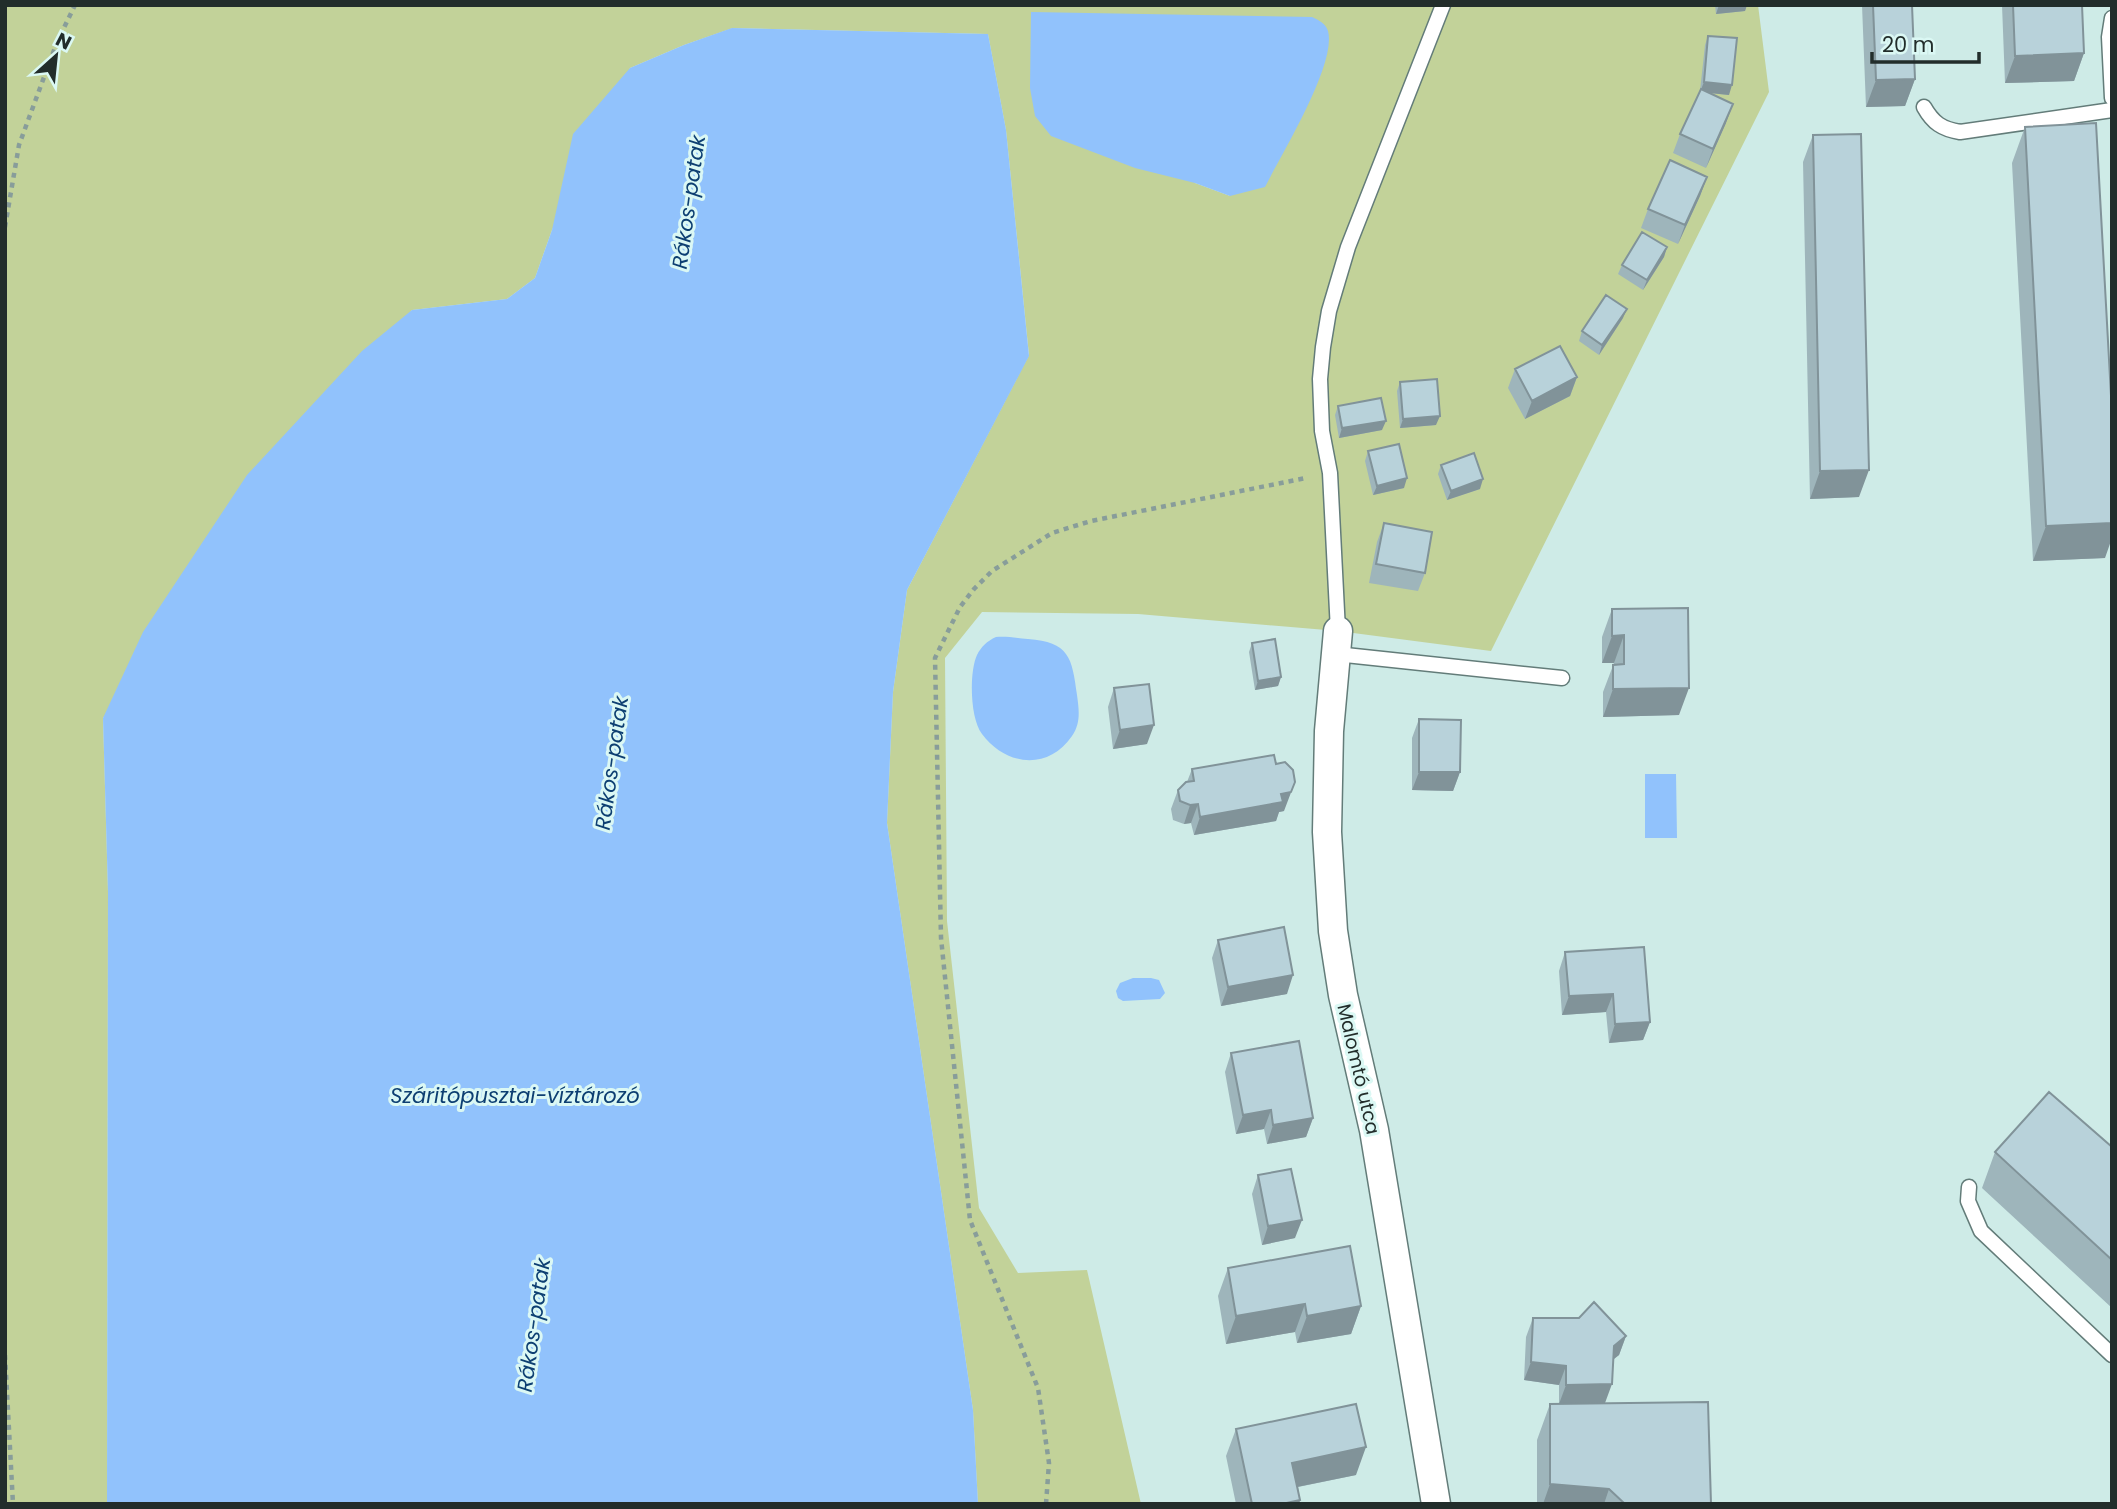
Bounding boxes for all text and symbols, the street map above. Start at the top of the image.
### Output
north arrow [21,21,91,91]
scale bar [1872,21,1979,65]
text: N [51,26,76,57]
text: 20 m [1882,30,1935,59]
water label: Rákos-patak [665,132,712,271]
water label: Rákos-patak [588,693,635,832]
street label: Malomtó utca [1330,1001,1387,1137]
water label: Száritópusztai-víztározó [390,1081,640,1110]
water label: Rákos-patak [510,1255,557,1394]

